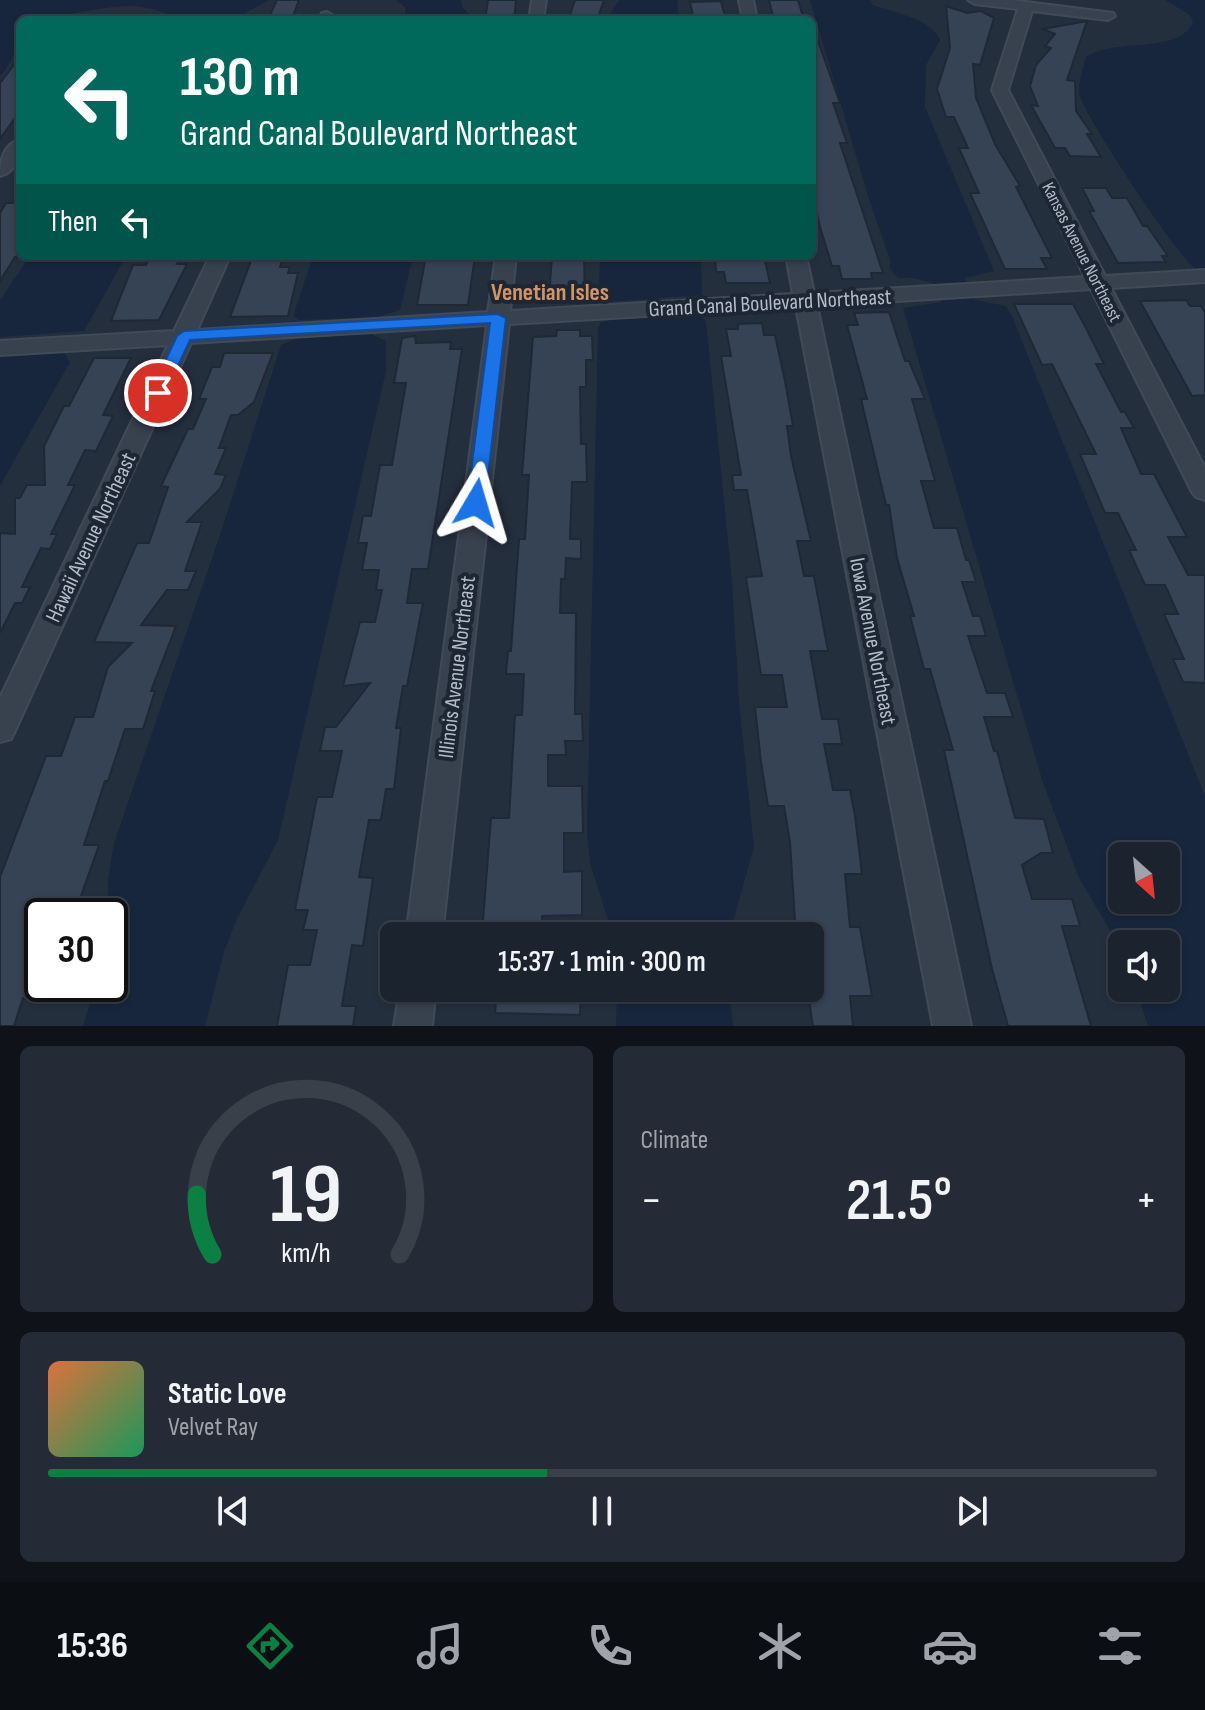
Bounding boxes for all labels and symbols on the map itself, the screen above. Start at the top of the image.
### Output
street label: Kansas Avenue Northeast [1037,179,1126,326]
district label: Venetian Isles [491,278,609,307]
street label: Grand Canal Boulevard Northeast [648,284,892,323]
pin [124,359,192,427]
street label: Hawaii Avenue Northeast [40,448,143,627]
position arrow [434,461,518,545]
street label: Iowa Avenue Northeast [843,555,902,727]
street label: Illinois Avenue Northeast [433,574,482,760]
north arrow [1108,842,1180,914]
speed limit sign: 30 [24,898,128,1002]

